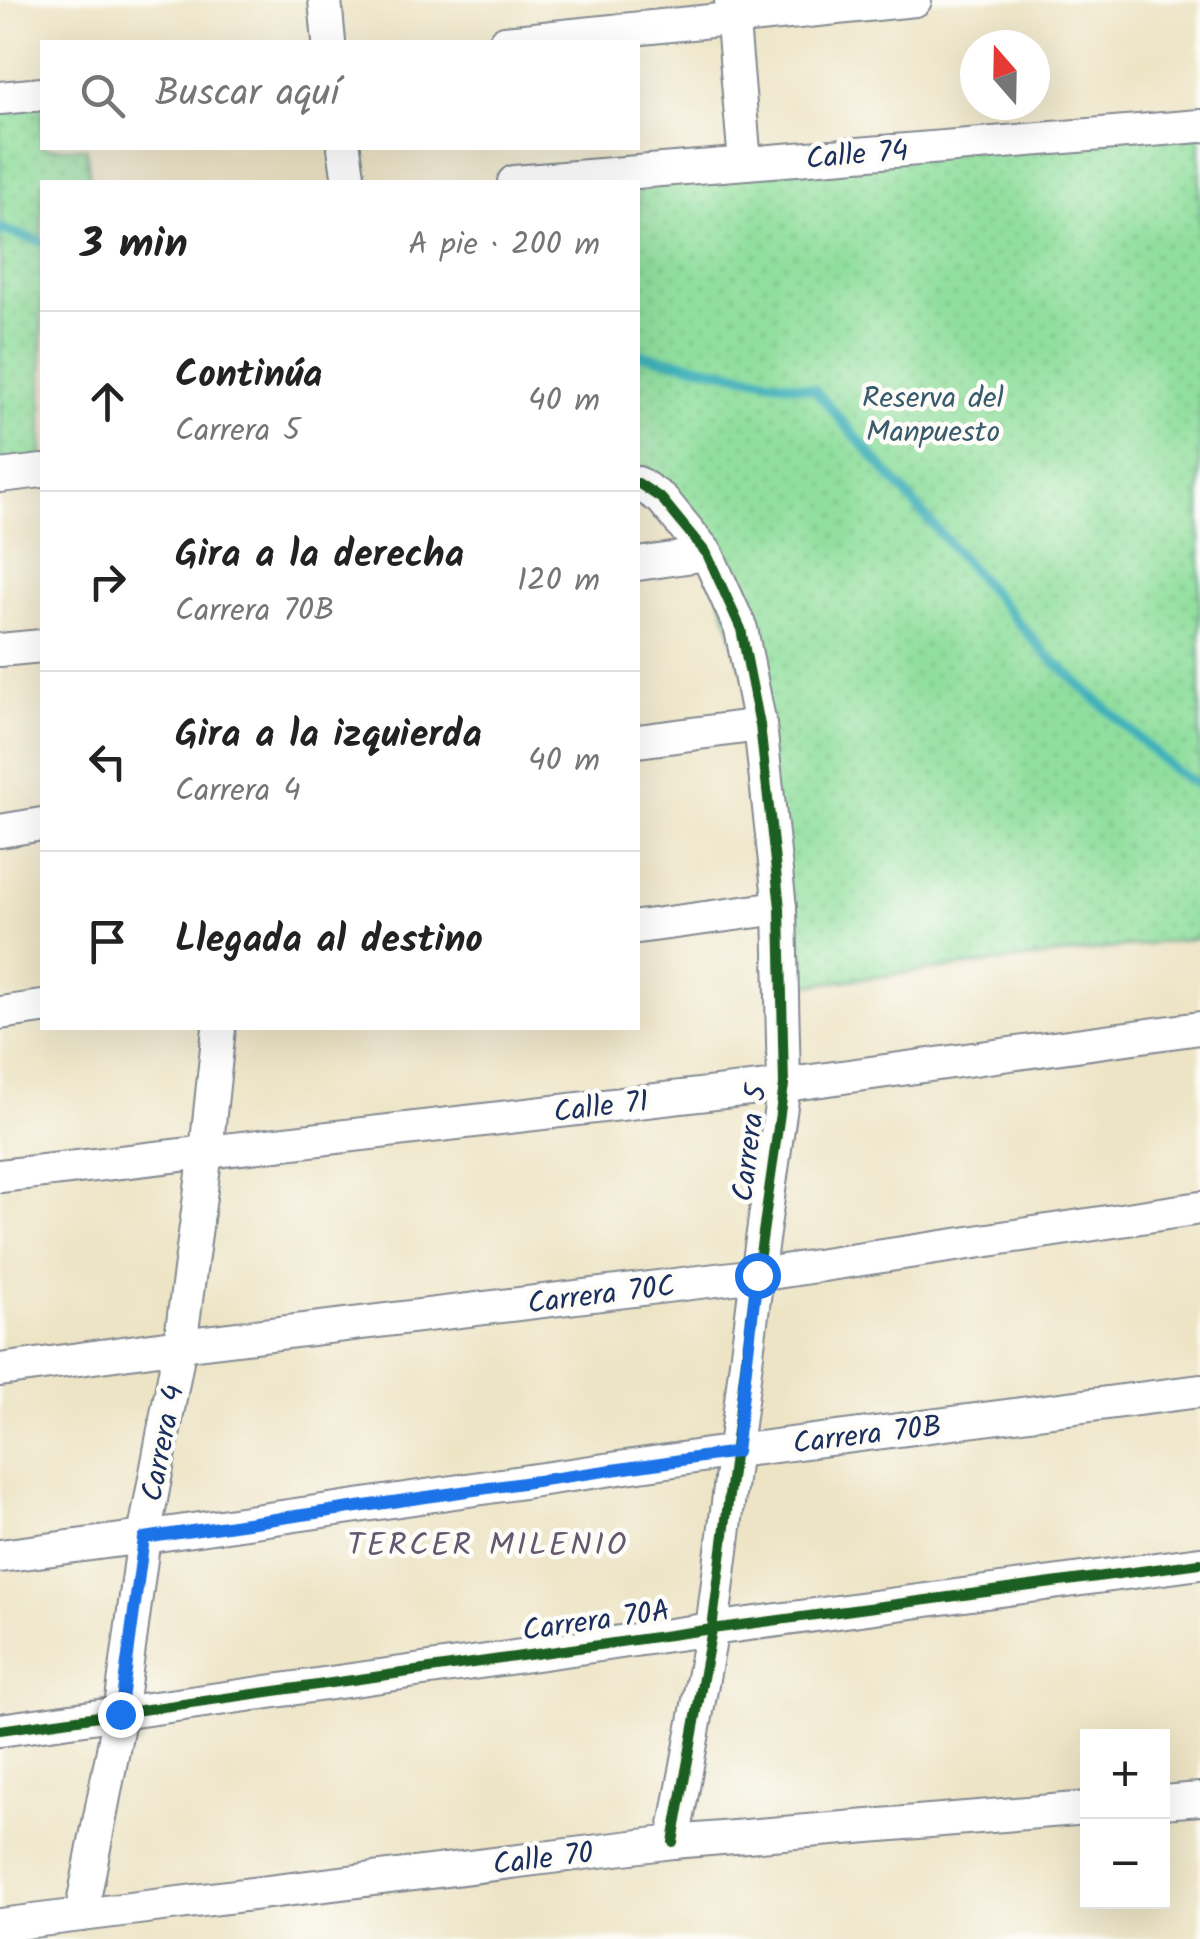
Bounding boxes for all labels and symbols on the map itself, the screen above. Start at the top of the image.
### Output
north arrow [960,30,1050,120]
street label: Calle 74 [804,128,910,184]
park label: Reserva del Manpuesto [862,375,1004,457]
street label: Calle 71 [551,1078,652,1138]
street label: Carrera 5 [720,1080,782,1205]
route start [735,1253,781,1299]
street label: Carrera 70C [525,1263,678,1329]
street label: Carrera 4 [129,1381,199,1506]
street label: Carrera 70B [790,1403,944,1469]
district label: TERCER MILENIO [347,1521,629,1572]
street label: Carrera 70A [519,1588,673,1656]
route end [98,1692,144,1738]
street label: Calle 70 [490,1830,596,1890]

